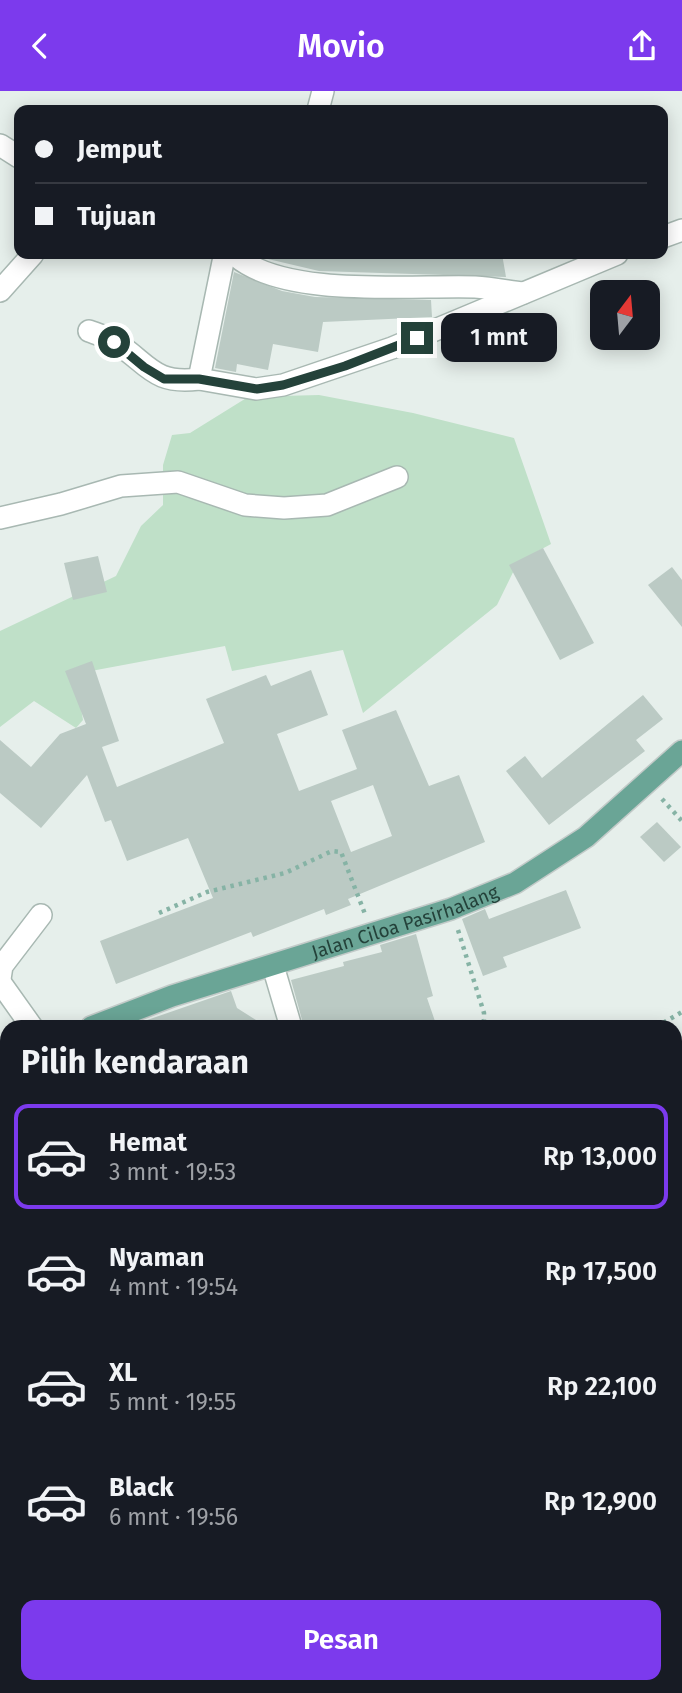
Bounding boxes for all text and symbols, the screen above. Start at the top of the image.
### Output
icon: back [21,27,59,65]
text: Movio [297,27,385,65]
icon: share [623,27,661,65]
text: Jemput [77,134,162,165]
text: Tujuan [77,201,156,232]
north arrow [590,280,660,350]
map controls [590,280,660,350]
callout: 1 mnt [442,313,557,363]
route end [401,322,433,354]
text: 1 mnt [470,323,528,351]
route start [98,326,130,358]
street label: Jalan Ciloa Pasirhalang [308,880,502,963]
text: Pilih kendaraan [21,1043,249,1081]
icon: car [25,1125,88,1188]
text: Hemat [109,1127,187,1158]
text: Rp 13,000 [543,1141,657,1172]
text: 3 mnt · 19:53 [109,1158,236,1186]
icon: car [25,1240,88,1303]
text: Nyaman [109,1242,205,1273]
text: Rp 17,500 [545,1256,657,1287]
text: 4 mnt · 19:54 [109,1273,238,1301]
icon: car [25,1355,88,1418]
text: XL [109,1357,137,1388]
text: Rp 22,100 [547,1371,657,1402]
text: 5 mnt · 19:55 [109,1388,236,1416]
icon: car [25,1470,88,1533]
text: Black [109,1472,174,1503]
text: Rp 12,900 [544,1486,657,1517]
text: 6 mnt · 19:56 [109,1503,238,1531]
button: Pesan [21,1600,661,1680]

